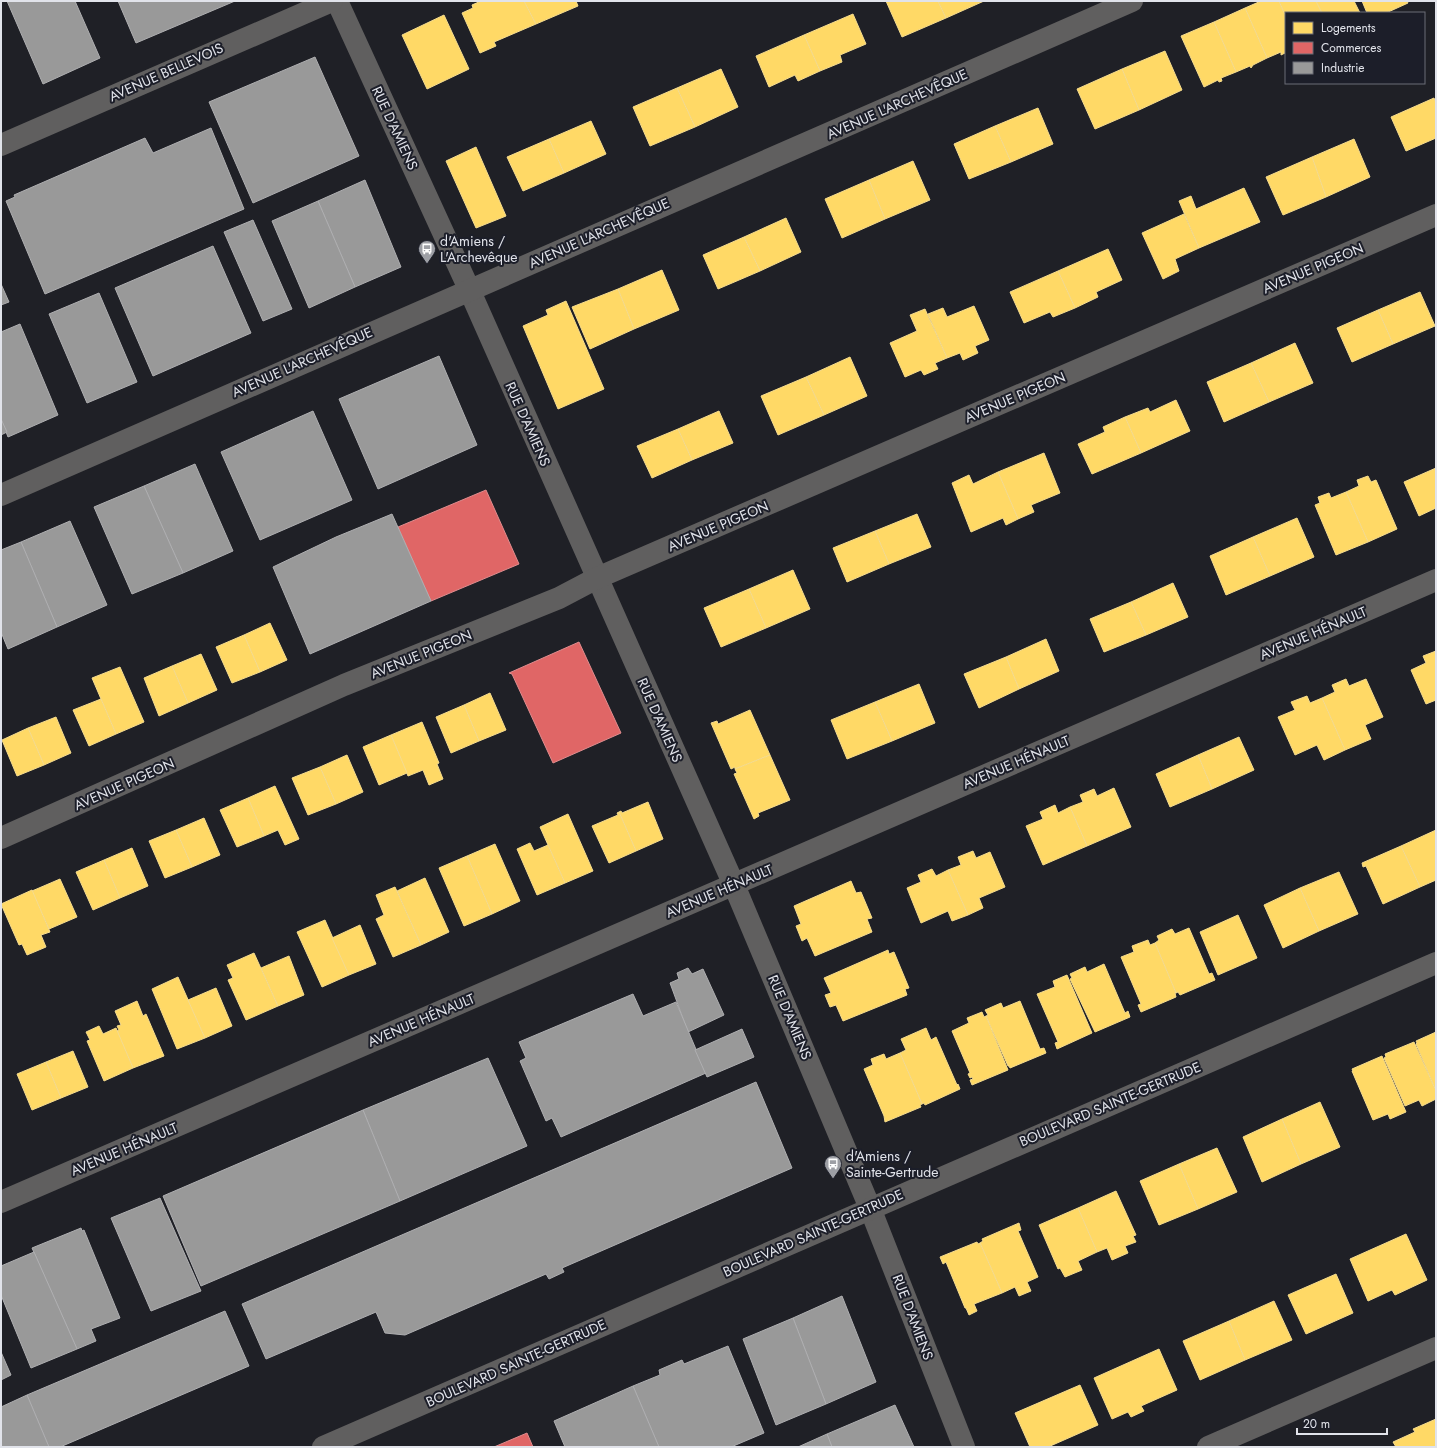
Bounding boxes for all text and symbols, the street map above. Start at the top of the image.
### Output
legend [1285,12,1425,84]
text: Logements [1321,19,1376,37]
street label: AVENUE BELLEVOIS [106,38,227,106]
text: Commerces [1321,39,1382,57]
text: Industrie [1321,59,1365,77]
street label: AVENUE L'ARCHEVÊQUE [823,64,971,144]
street label: RUE D'AMIENS [367,83,423,173]
street label: AVENUE L'ARCHEVÊQUE [525,193,673,273]
place label: d'Amiens / L'Archevêque [440,231,518,267]
street label: AVENUE PIGEON [1259,238,1367,298]
bus stop icon: d'Amiens / L'Archevêque [417,239,437,264]
street label: AVENUE L'ARCHEVÊQUE [228,322,376,402]
street label: AVENUE PIGEON [961,367,1069,427]
street label: RUE D'AMIENS [501,379,556,470]
street label: AVENUE PIGEON [664,496,772,556]
street label: AVENUE HÉNAULT [1256,601,1370,665]
street label: AVENUE PIGEON [367,625,475,683]
street label: RUE D'AMIENS [633,675,688,766]
street label: AVENUE HÉNAULT [959,730,1073,794]
street label: AVENUE PIGEON [71,753,177,815]
street label: AVENUE HÉNAULT [662,859,776,923]
street label: RUE D'AMIENS [763,972,817,1063]
street label: AVENUE HÉNAULT [364,988,478,1052]
street label: BOULEVARD SAINTE-GERTRUDE [1016,1057,1204,1151]
street label: AVENUE HÉNAULT [67,1117,181,1181]
place label: d'Amiens / Sainte-Gertrude [846,1146,938,1182]
bus stop icon: d'Amiens / Sainte-Gertrude [823,1154,843,1179]
street label: BOULEVARD SAINTE-GERTRUDE [720,1184,906,1282]
street label: RUE D'AMIENS [888,1271,939,1363]
street label: BOULEVARD SAINTE-GERTRUDE [423,1314,609,1412]
scale bar [1297,1410,1387,1436]
text: 20 m [1303,1415,1330,1433]

